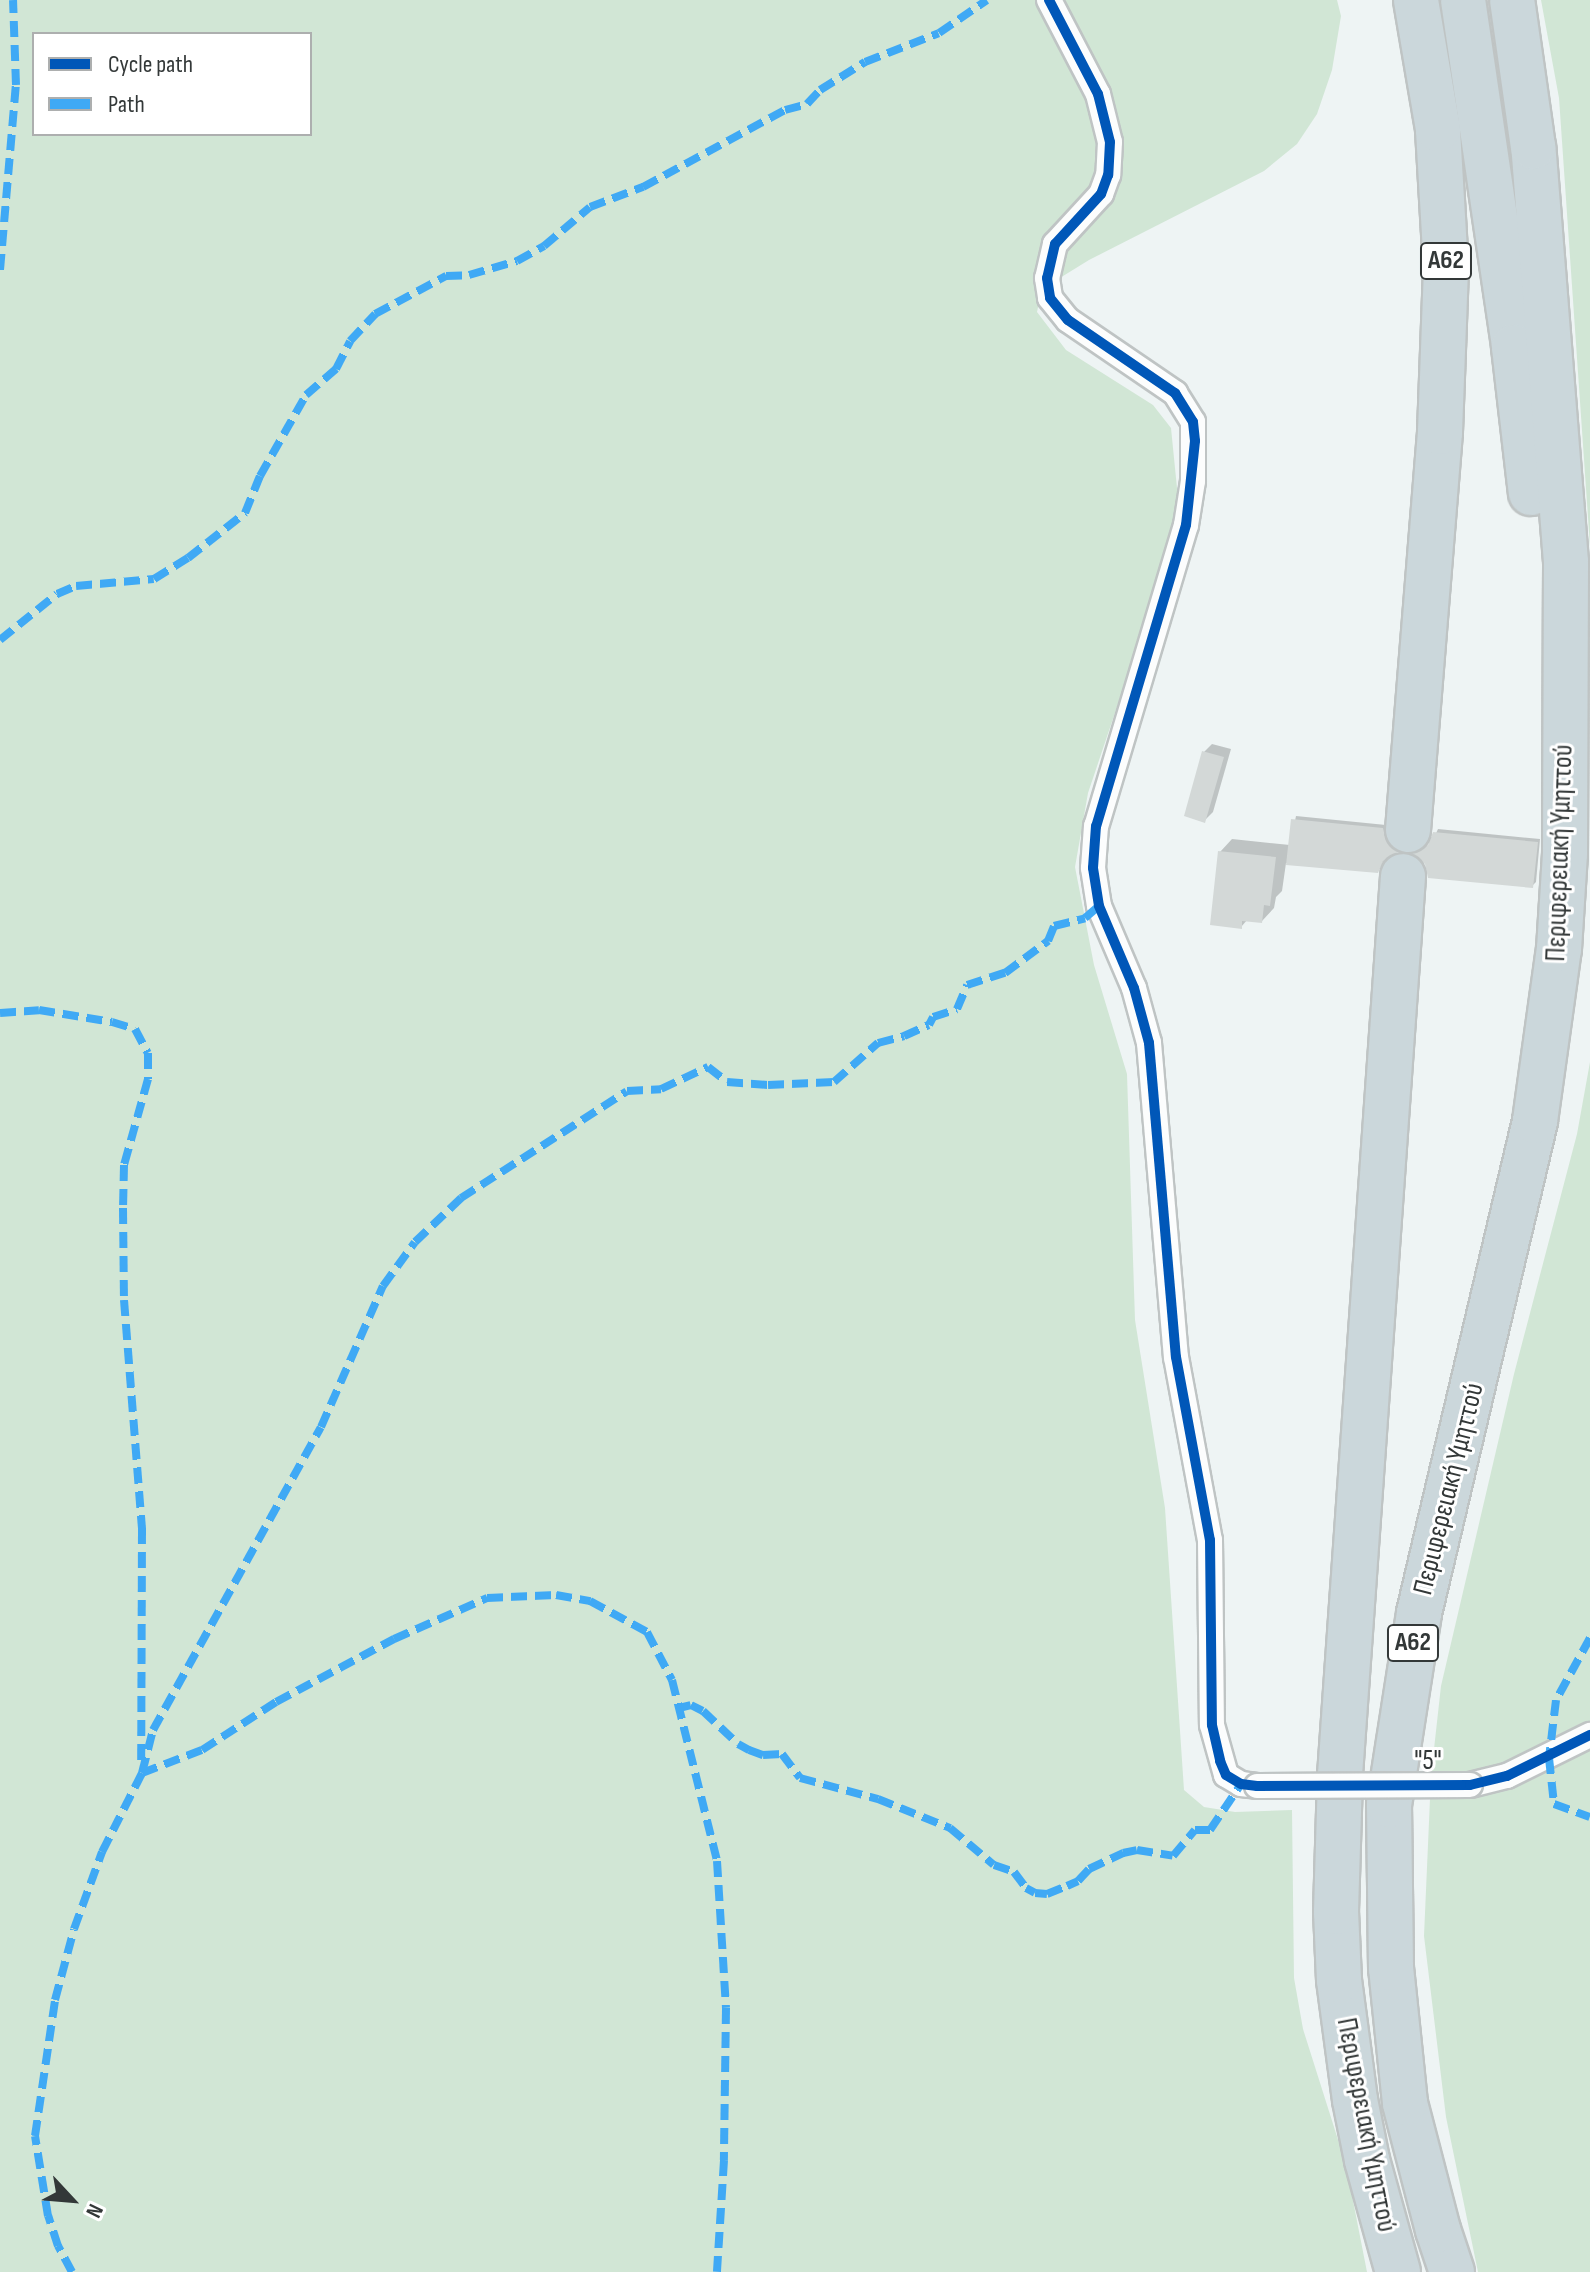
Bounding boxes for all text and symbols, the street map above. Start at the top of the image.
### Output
legend [32,32,312,136]
text: Cycle path [108,50,193,79]
text: Path [108,90,145,119]
road number: Α62 [1418,239,1474,283]
street label: Περιφερειακή Υμηττού [1539,744,1581,962]
street label: Περιφερειακή Υμηττού [1406,1379,1492,1599]
road number: Α62 [1385,1621,1441,1665]
street label: "5" [1414,1744,1442,1778]
street label: Περιφερειακή Υμηττού [1329,2015,1403,2235]
north arrow [32,2160,112,2240]
text: N [79,2200,109,2222]

